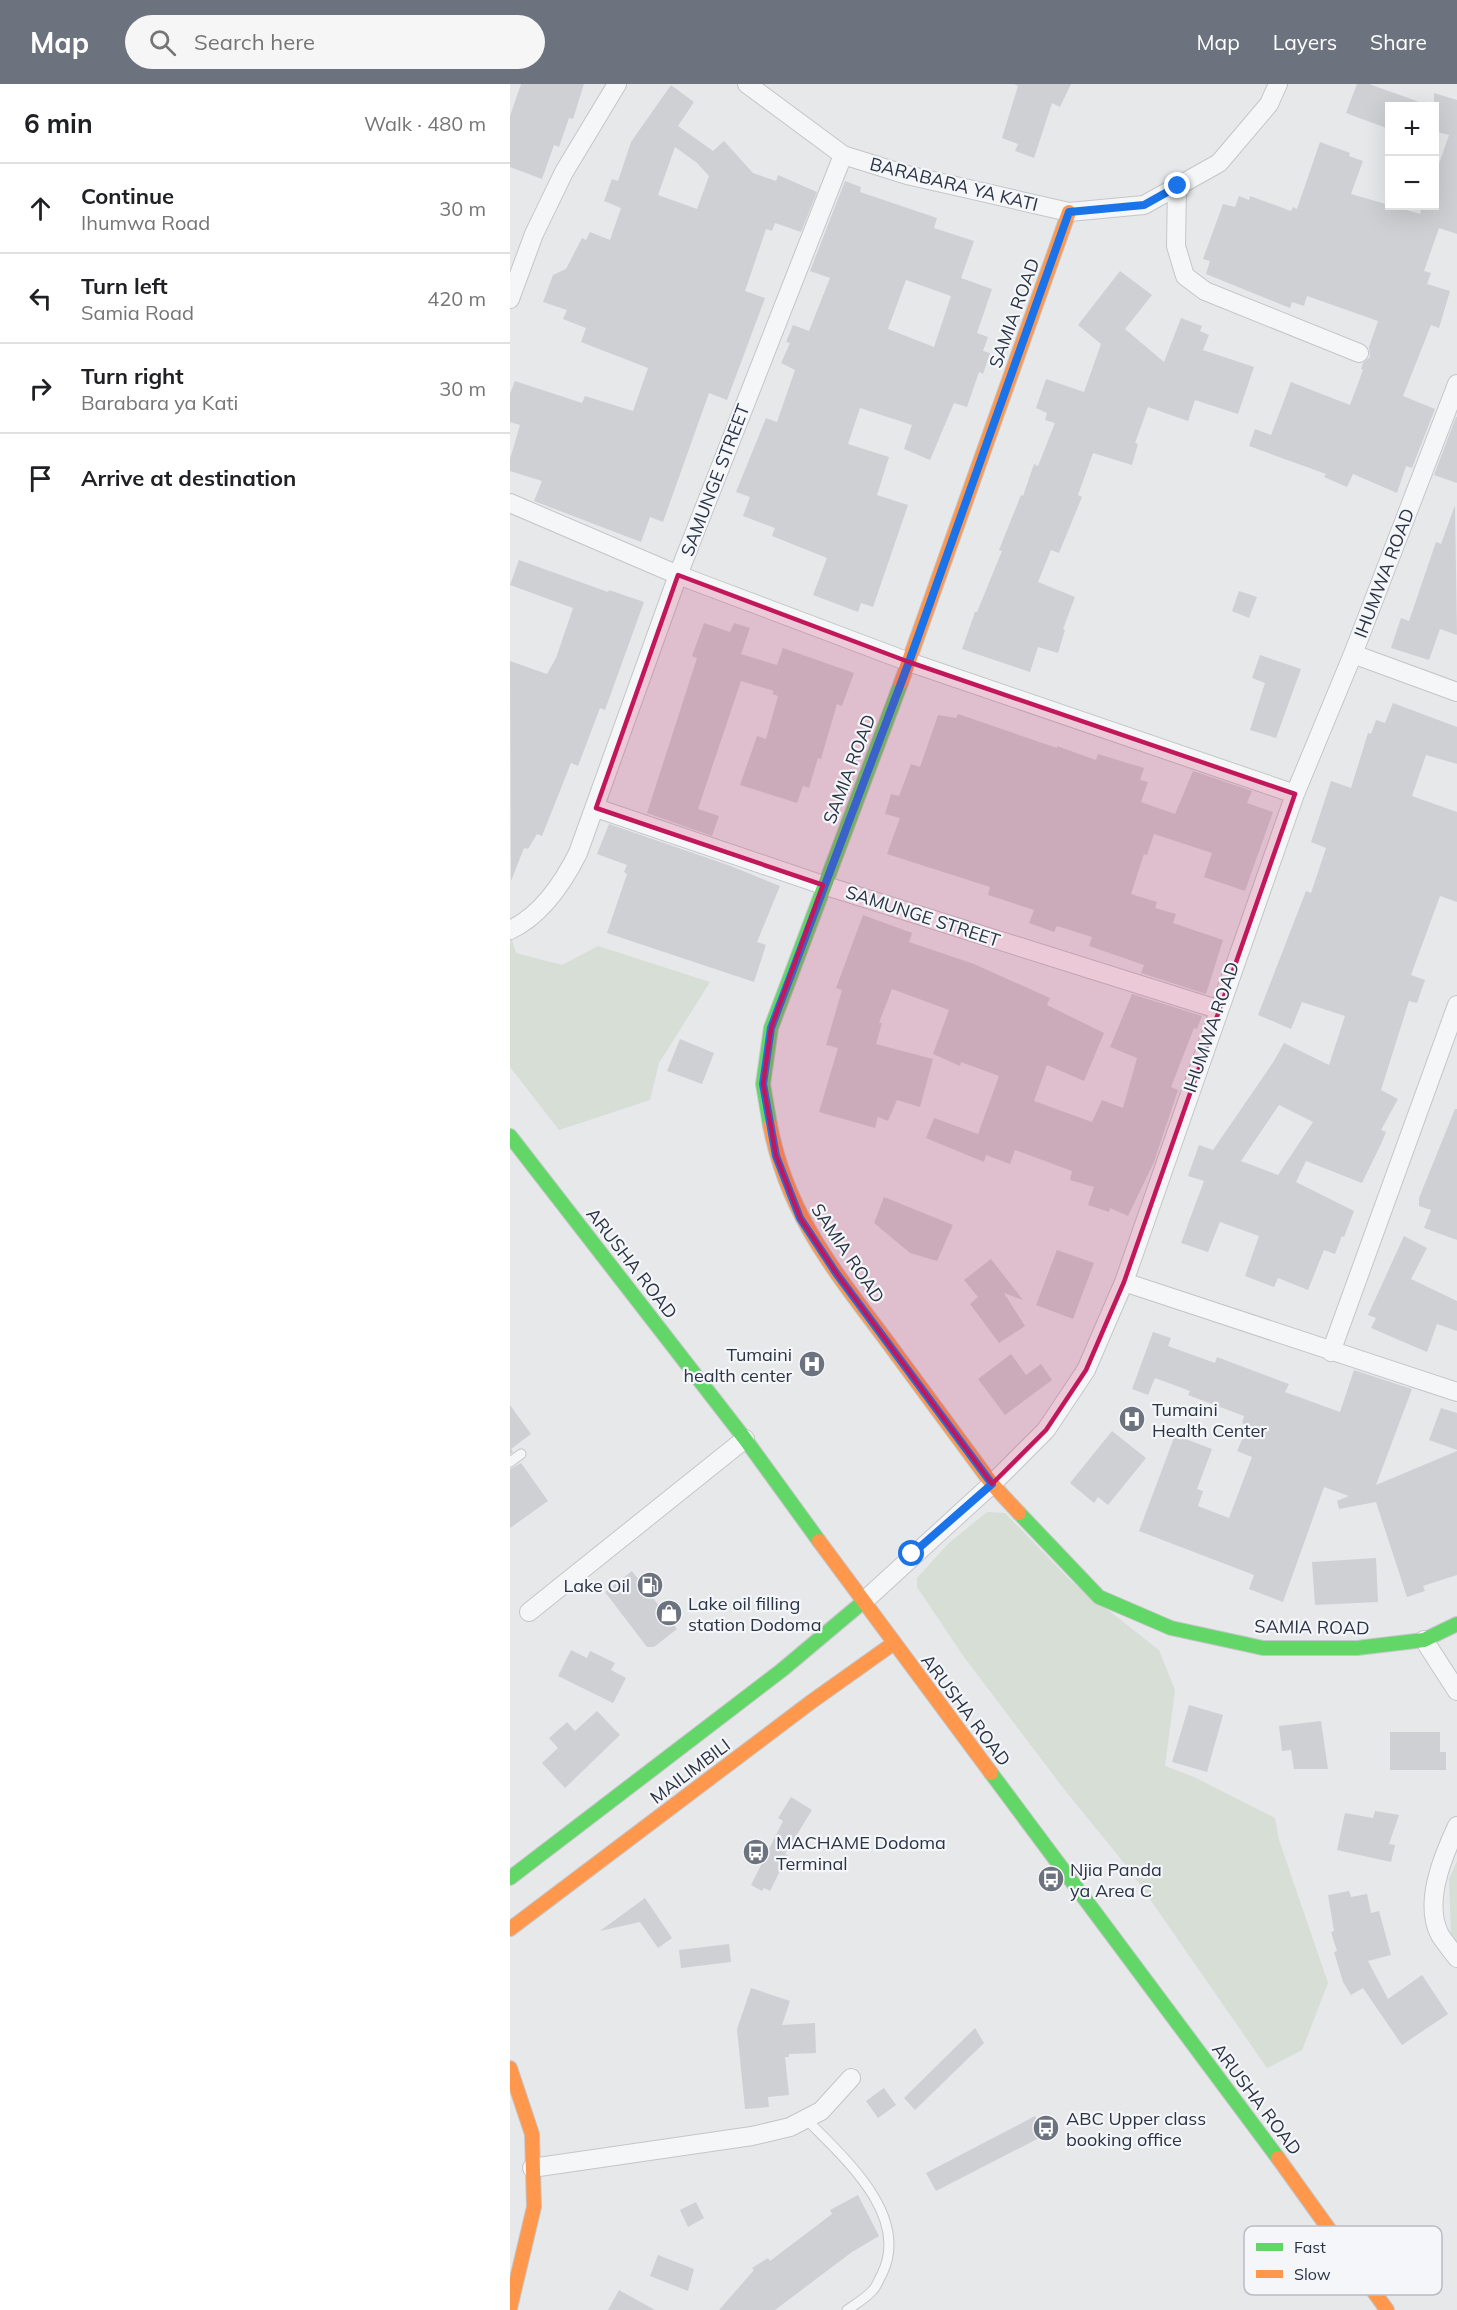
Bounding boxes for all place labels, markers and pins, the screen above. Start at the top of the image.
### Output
place label: Tumaini health center [683,1343,792,1387]
hospital icon: Tumaini health center [797,1349,827,1379]
place label: Tumaini Health Center [1152,1398,1267,1442]
hospital icon: Tumaini Health Center [1117,1404,1147,1434]
fuel station icon: Lake Oil [635,1570,665,1600]
place label: Lake Oil [563,1574,630,1597]
place label: Lake oil filling station Dodoma [688,1592,821,1636]
shop icon: Lake oil filling station Dodoma [654,1598,684,1628]
place label: MACHAME Dodoma Terminal [776,1831,946,1875]
bus stop icon: MACHAME Dodoma Terminal [741,1837,771,1867]
place label: Njia Panda ya Area C [1070,1858,1162,1902]
bus stop icon: Njia Panda ya Area C [1036,1864,1066,1894]
place label: ABC Upper class booking office [1066,2107,1206,2151]
bus stop icon: ABC Upper class booking office [1031,2113,1061,2143]

